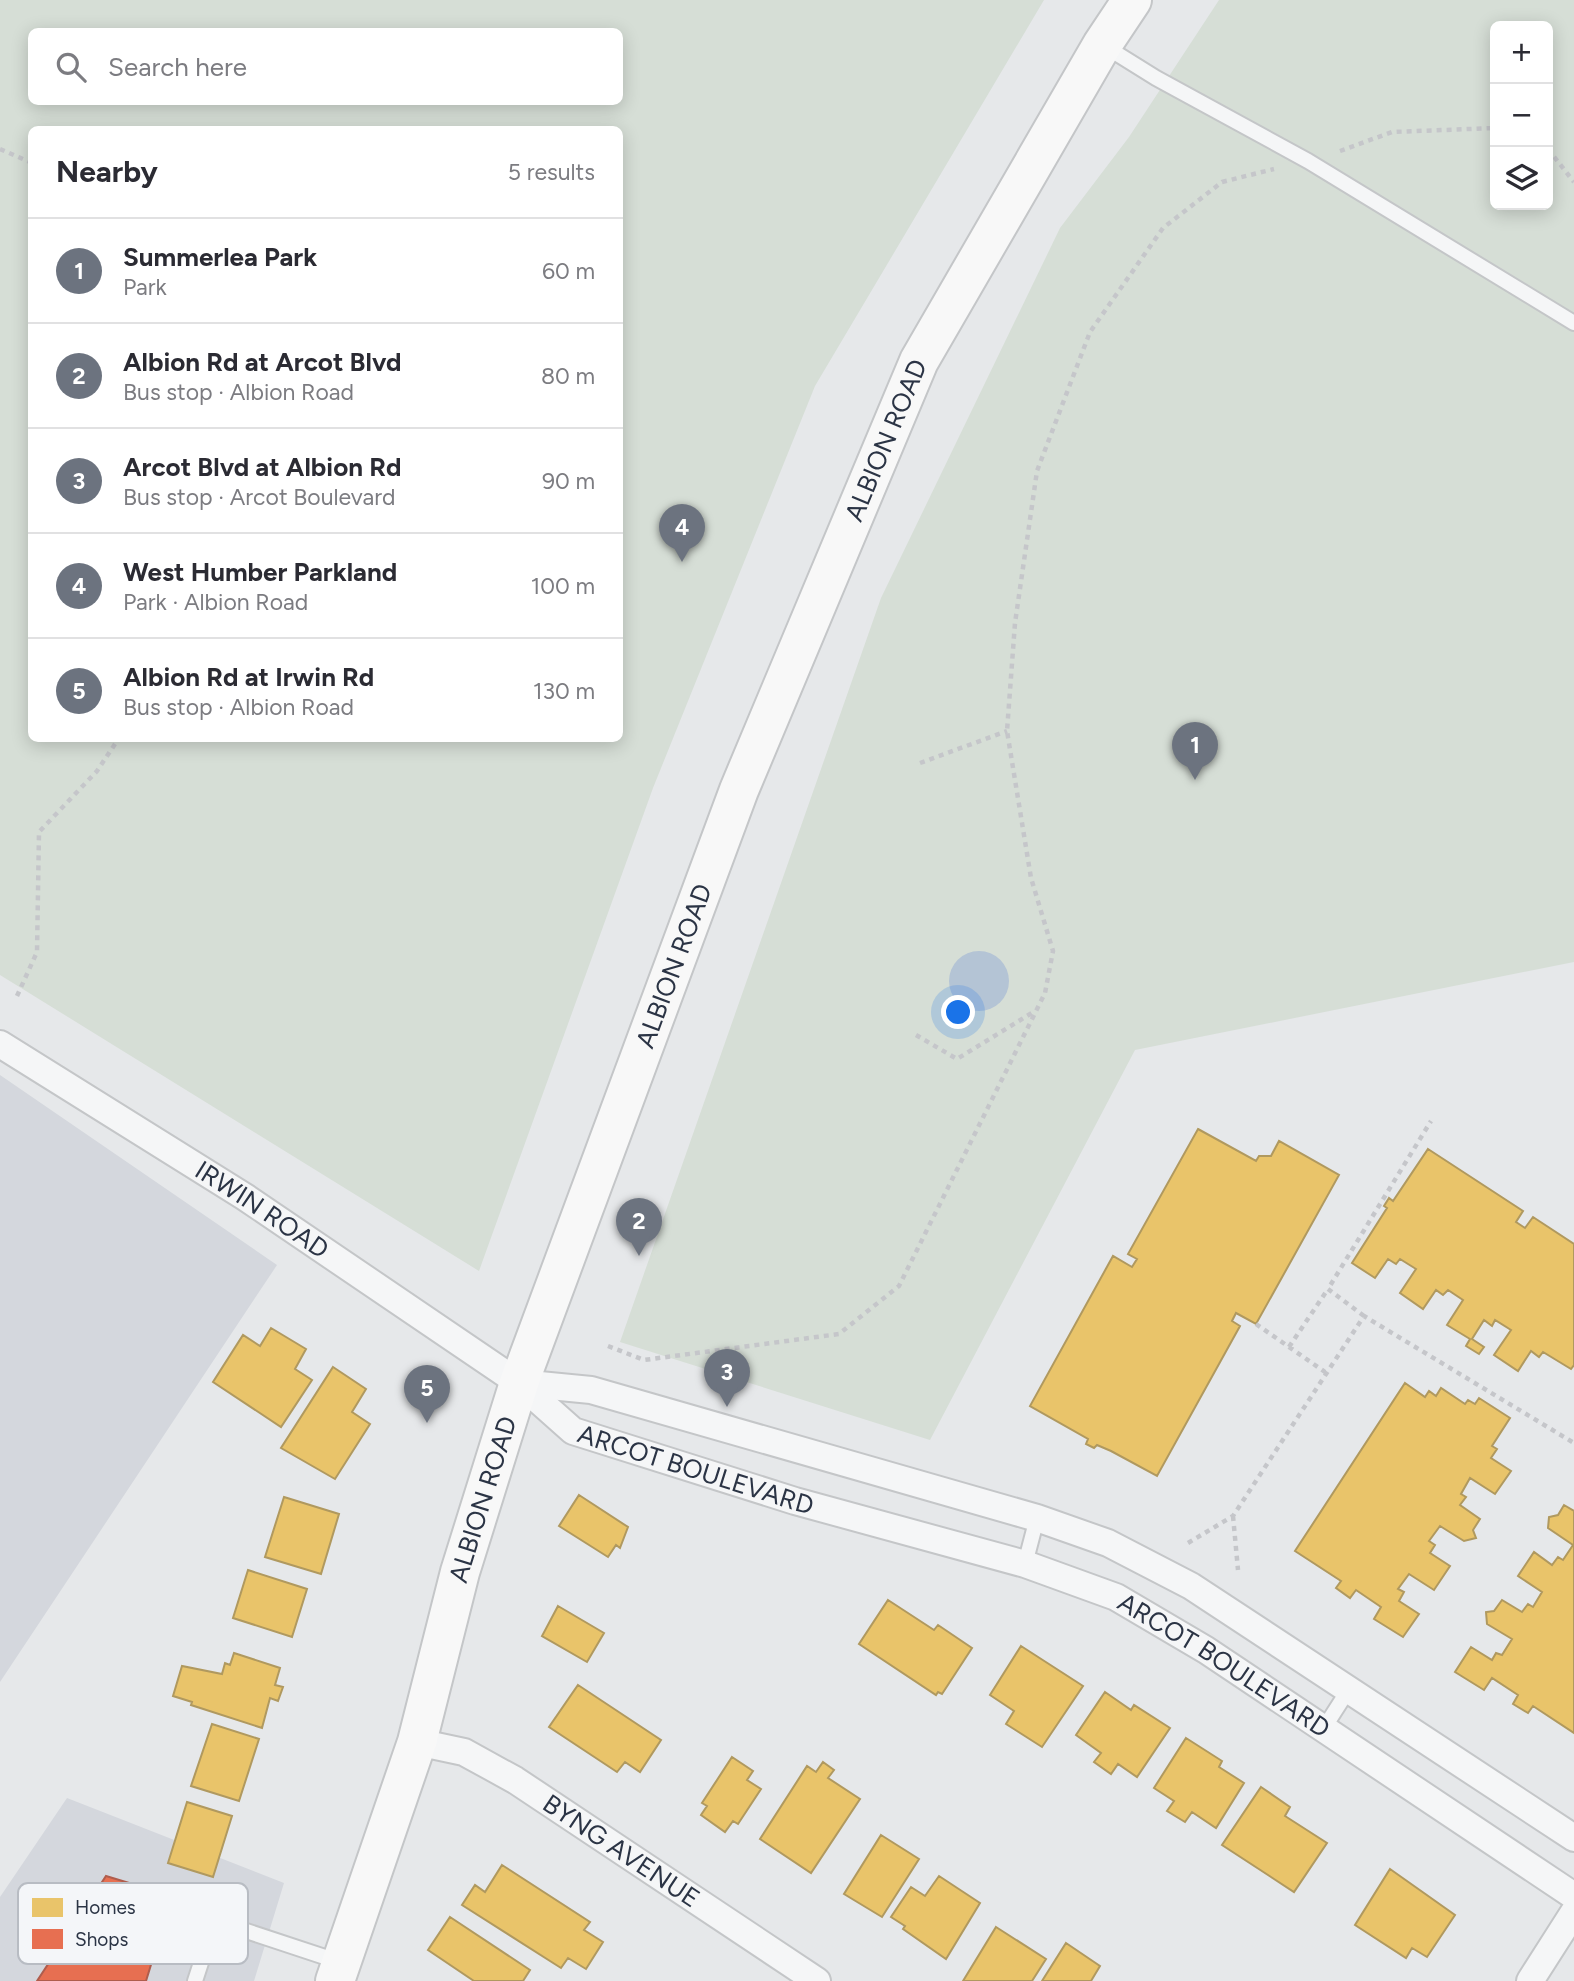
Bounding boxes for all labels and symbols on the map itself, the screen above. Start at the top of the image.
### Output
street label: ALBION ROAD [838,354,934,526]
pin: 4 [659,504,705,562]
pin: 1 [1172,722,1218,780]
street label: ALBION ROAD [629,879,719,1052]
your location [941,995,975,1029]
street label: IRWIN ROAD [189,1154,335,1265]
pin: 2 [616,1198,662,1256]
pin: 3 [704,1349,750,1407]
pin: 5 [404,1365,450,1423]
street label: ALBION ROAD [442,1412,524,1586]
street label: ARCOT BOULEVARD [574,1418,817,1521]
street label: ARCOT BOULEVARD [1112,1586,1336,1744]
street label: BYNG AVENUE [537,1787,706,1914]
legend [18,1883,248,1964]
text: Homes [75,1896,136,1919]
text: Shops [75,1928,129,1951]

